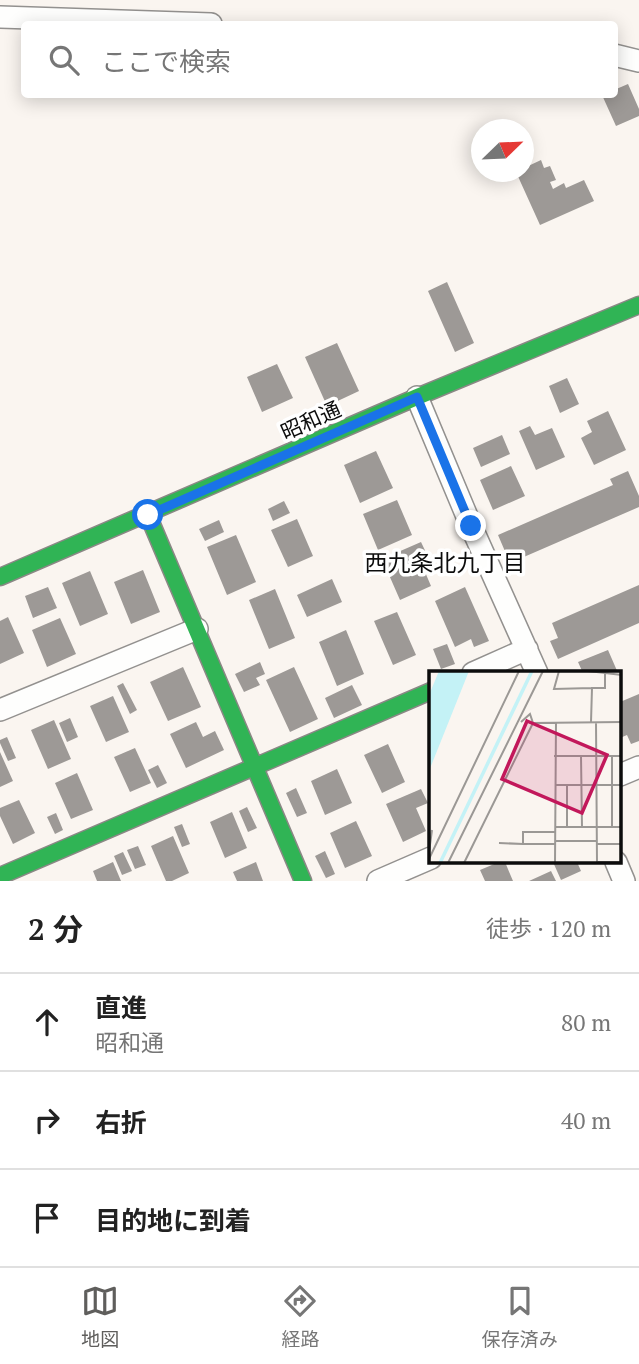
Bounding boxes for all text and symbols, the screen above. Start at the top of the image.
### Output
search box [21,21,618,98]
icon: search [45,41,83,79]
text: ここで検索 [101,44,231,78]
north arrow [471,119,534,182]
street label: 昭和通 [276,394,345,446]
route start [132,499,163,530]
route end [455,510,486,541]
district label: 西九条北九丁目 [365,547,526,578]
inset map [429,671,622,864]
text: 2 分 [28,909,83,949]
text: 徒歩 · 120 m [486,913,611,944]
text: 直進 [95,990,147,1024]
icon: ahead [28,1003,66,1041]
text: 80 m [561,1007,611,1038]
text: 昭和通 [95,1027,164,1058]
icon: right [28,1101,66,1139]
text: 右折 [95,1105,147,1139]
text: 40 m [561,1105,611,1136]
icon: arrive [28,1199,66,1237]
text: 目的地に到着 [95,1203,251,1237]
tab: 地図 [81,1282,119,1351]
tab: 経路 [281,1282,320,1351]
tab: 保存済み [482,1282,558,1351]

